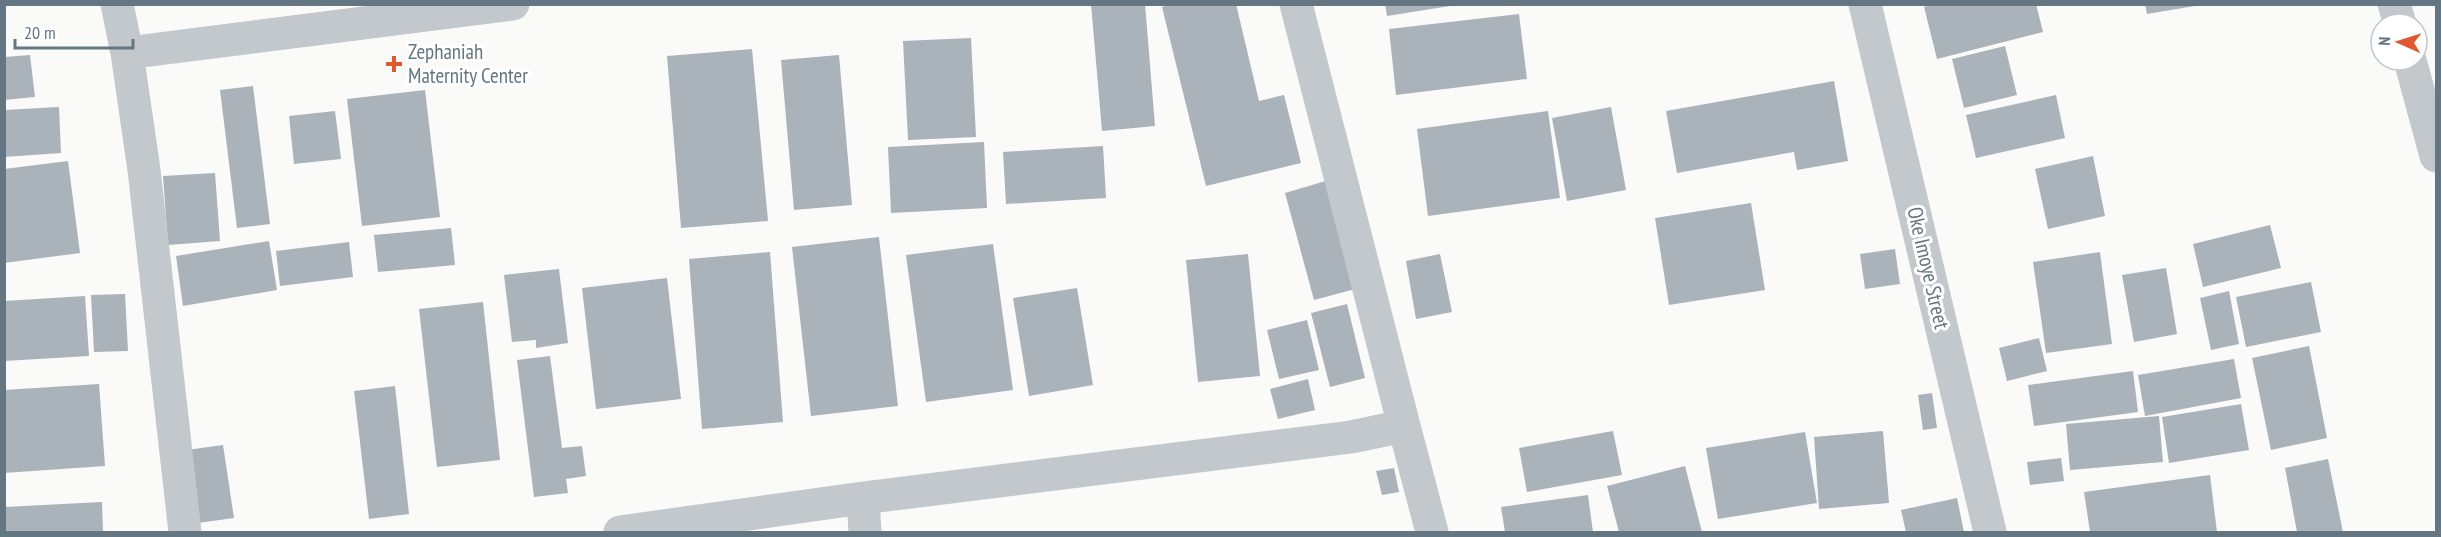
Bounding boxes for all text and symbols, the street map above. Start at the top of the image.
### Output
scale bar [15,12,134,50]
north arrow [2369,12,2429,72]
text: 20 m [24,21,56,44]
text: N [2374,36,2394,46]
place label: Zephaniah Maternity Center [408,38,528,89]
marker: Zephaniah Maternity Center [385,55,403,73]
street label: Oke Imoye Street [1901,204,1956,332]

